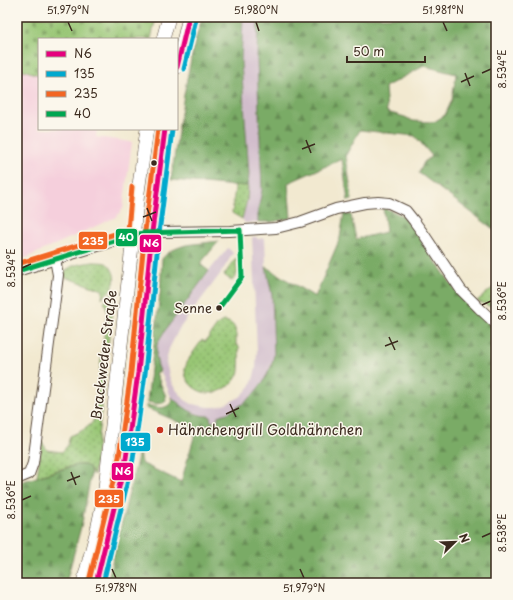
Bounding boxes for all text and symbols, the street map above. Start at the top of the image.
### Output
text: 51.979°N [47,2,90,17]
text: 51.980°N [234,2,278,17]
text: 51.981°N [422,2,464,17]
legend [38,38,178,130]
scale bar [347,38,425,64]
text: 50 m [353,42,384,60]
text: N6 [74,44,92,62]
text: 8.534°E [494,49,509,89]
text: 135 [74,64,95,82]
text: 235 [74,84,98,102]
text: 40 [74,104,91,122]
unlabelled marker [149,158,159,168]
line badge: 40 [115,228,138,247]
text: 40 [118,228,134,245]
line badge: 235 [78,231,108,250]
text: 235 [82,232,104,249]
line badge: N6 [139,234,162,253]
text: N6 [143,234,159,251]
text: 8.534°E [3,248,18,288]
text: 8.536°E [494,281,509,321]
street label: Brackweder Straße [85,289,122,421]
place label: Senne [174,298,212,317]
marker: Senne [214,303,224,313]
place label: Hähnchengrill Goldhähnchen [168,419,363,440]
marker: Hähnchengrill Goldhähnchen [155,425,165,435]
line badge: 135 [120,432,151,452]
text: 135 [125,433,145,450]
line badge: N6 [111,462,134,481]
text: N6 [115,462,131,479]
text: 8.536°E [3,480,18,520]
line badge: 235 [94,489,124,508]
text: 235 [98,490,120,507]
text: 8.538°E [494,514,509,552]
north arrow [435,522,475,562]
text: N [455,531,474,545]
text: 51.978°N [95,580,137,595]
text: 51.979°N [283,580,326,595]

